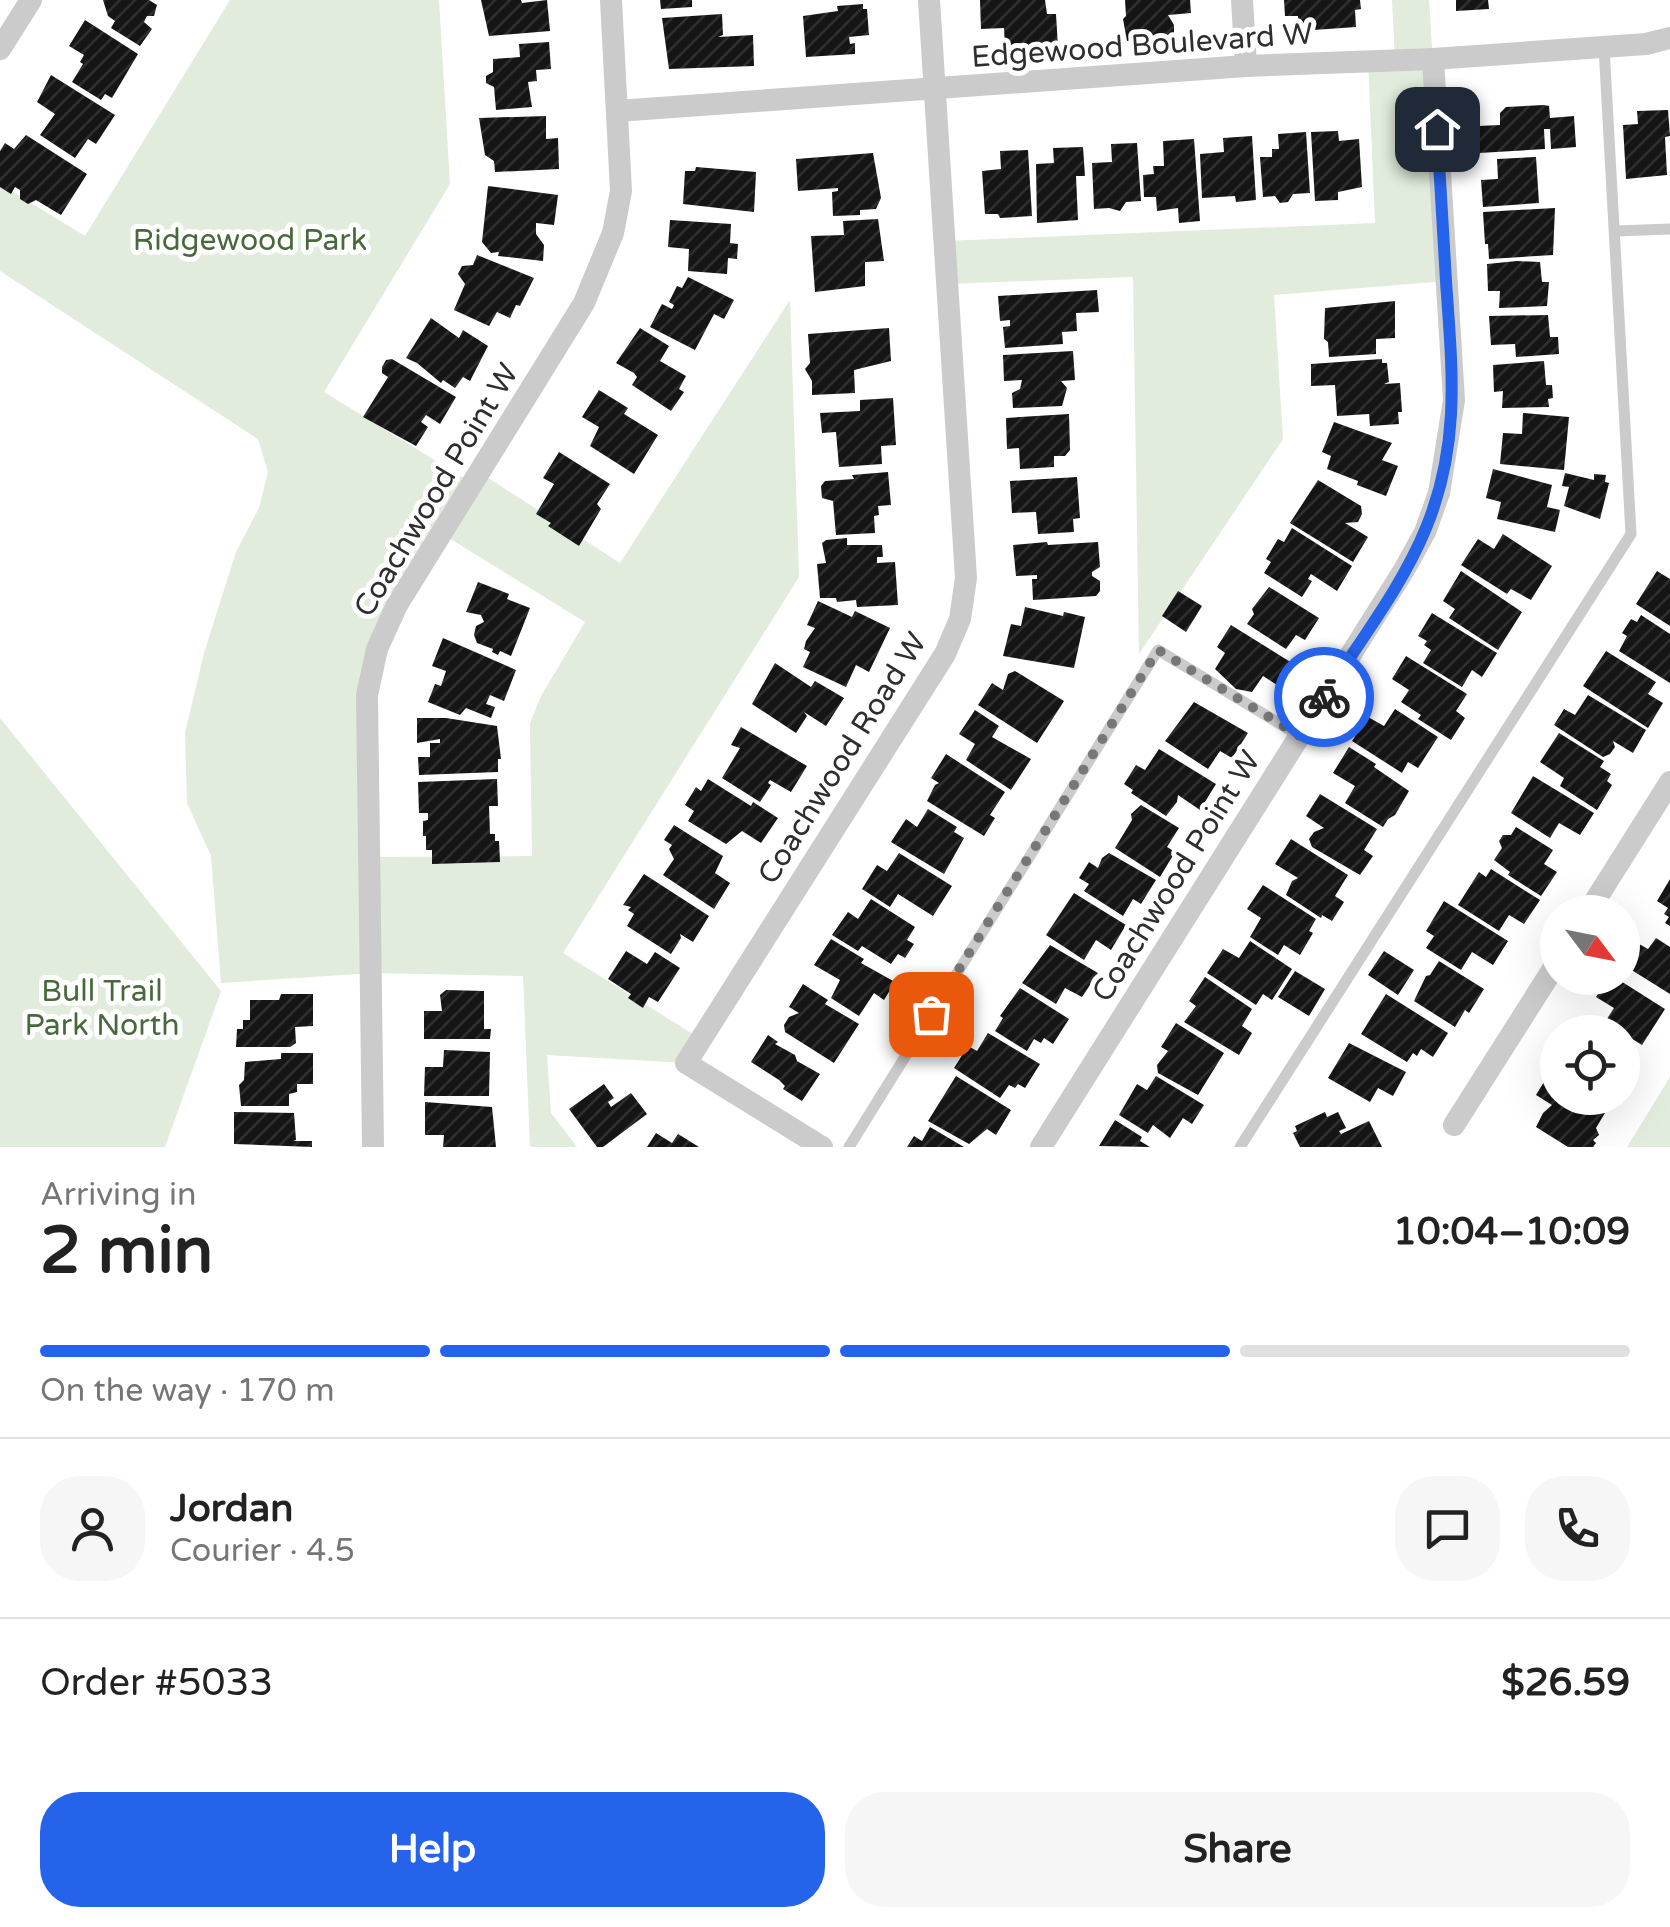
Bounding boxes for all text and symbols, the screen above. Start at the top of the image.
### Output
street label: Edgewood Boulevard W [970,15,1314,76]
pin [1395,87,1480,172]
icon: home [1410,102,1465,157]
park label: Ridgewood Park [133,222,367,259]
street label: Coachwood Point W [346,357,527,624]
street label: Coachwood Road W [750,626,935,891]
courier [1274,647,1374,747]
icon: bike [1297,670,1352,725]
street label: Coachwood Point W [1084,744,1269,1009]
north arrow [1540,895,1640,995]
map controls [1540,895,1640,1115]
pin [889,972,974,1057]
park label: Bull Trail Park North [24,973,180,1044]
icon: bag [904,987,959,1042]
button: locate [1540,1015,1640,1115]
text: Arriving in [40,1176,197,1214]
text: 10:04–10:09 [1393,1209,1630,1255]
text: 2 min [40,1212,213,1291]
text: On the way · 170 m [40,1372,335,1410]
button: person [40,1476,145,1581]
button: chat [1395,1476,1500,1581]
button: phone [1525,1476,1630,1581]
text: Jordan [170,1486,293,1532]
text: Courier · 4.5 [170,1532,355,1570]
text: Order #5033 [40,1660,273,1706]
text: $26.59 [1501,1660,1630,1706]
button: Help [40,1792,825,1907]
button: Share [845,1792,1630,1907]

